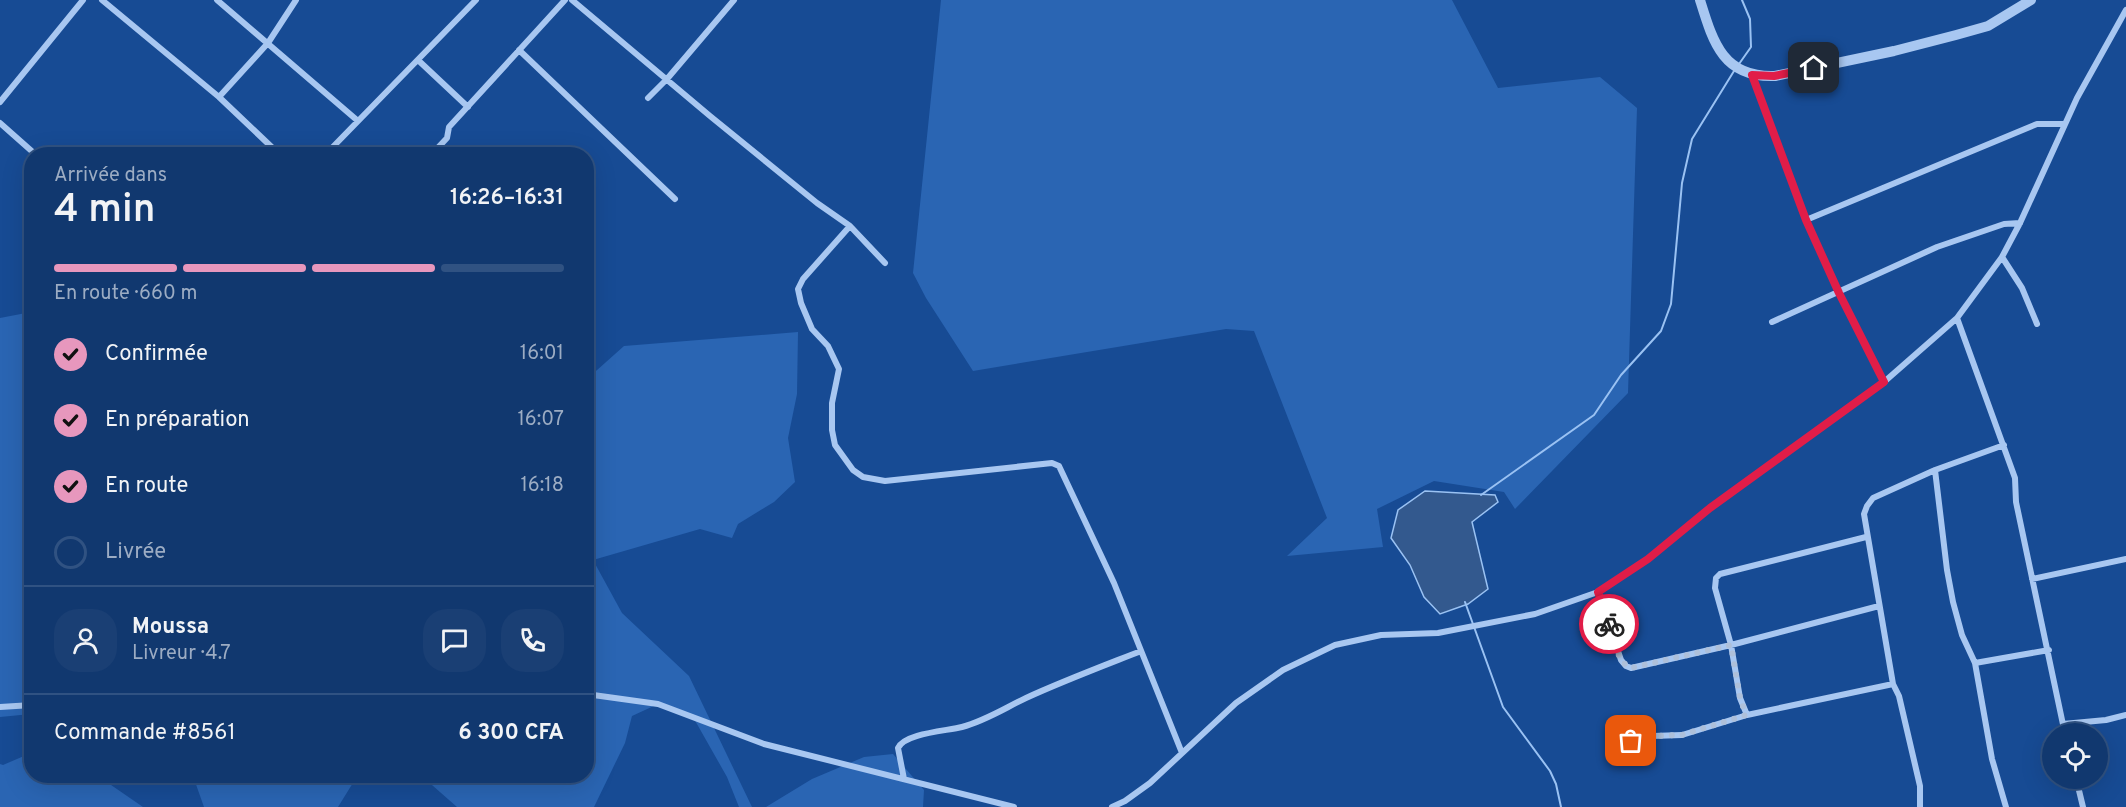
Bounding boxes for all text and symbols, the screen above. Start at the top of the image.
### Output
pin [1788,42,1839,93]
icon: home [1797,51,1830,84]
text: Arrivée dans [54,163,167,189]
text: 16:26–16:31 [450,185,564,212]
text: 4 min [54,187,155,236]
text: En route · 660 m [54,281,197,307]
icon: check [54,338,87,371]
text: Confirmée [105,341,208,368]
text: 16:01 [520,341,564,367]
icon: check [54,404,87,437]
text: En préparation [105,407,250,434]
text: 16:07 [517,407,564,433]
icon: check [54,470,87,503]
text: En route [105,473,188,500]
text: 16:18 [520,473,564,499]
text: Livrée [105,539,166,566]
courier [1579,594,1639,654]
icon: bike [1593,608,1626,641]
button: person [54,609,117,672]
button: chat [423,609,486,672]
button: phone [501,609,564,672]
text: Moussa [132,614,209,641]
text: Livreur · 4.7 [132,641,231,667]
pin [1605,715,1656,766]
text: Commande #8561 [54,720,236,747]
text: 6 300 CFA [458,720,564,747]
map controls [2042,723,2108,789]
button: locate [2042,723,2108,789]
icon: bag [1614,724,1647,757]

